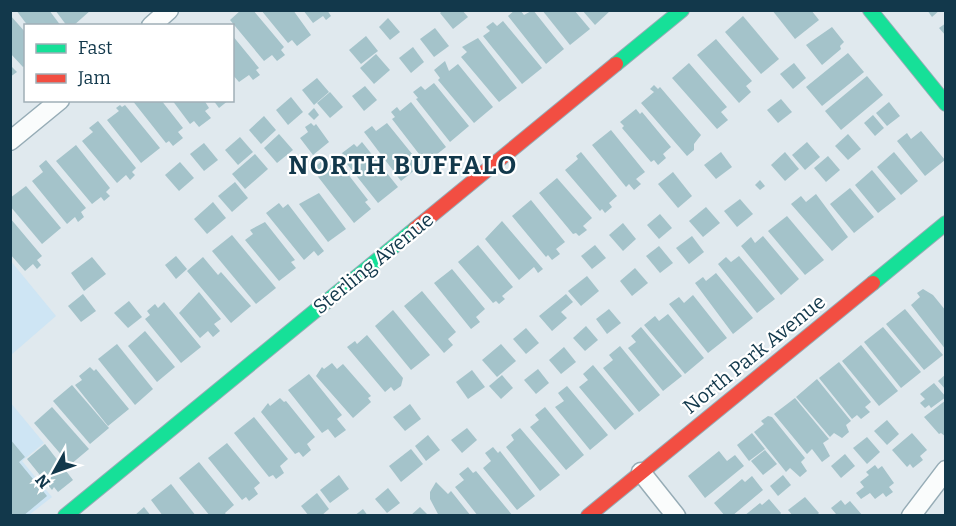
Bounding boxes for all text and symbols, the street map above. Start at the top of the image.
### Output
legend [24,24,234,102]
text: Fast [78,37,113,59]
text: Jam [77,67,111,89]
district label: NORTH BUFFALO [288,150,518,181]
street label: Sterling Avenue [308,207,438,319]
street label: North Park Avenue [678,289,830,419]
north arrow [24,442,84,502]
text: N [32,470,54,492]

